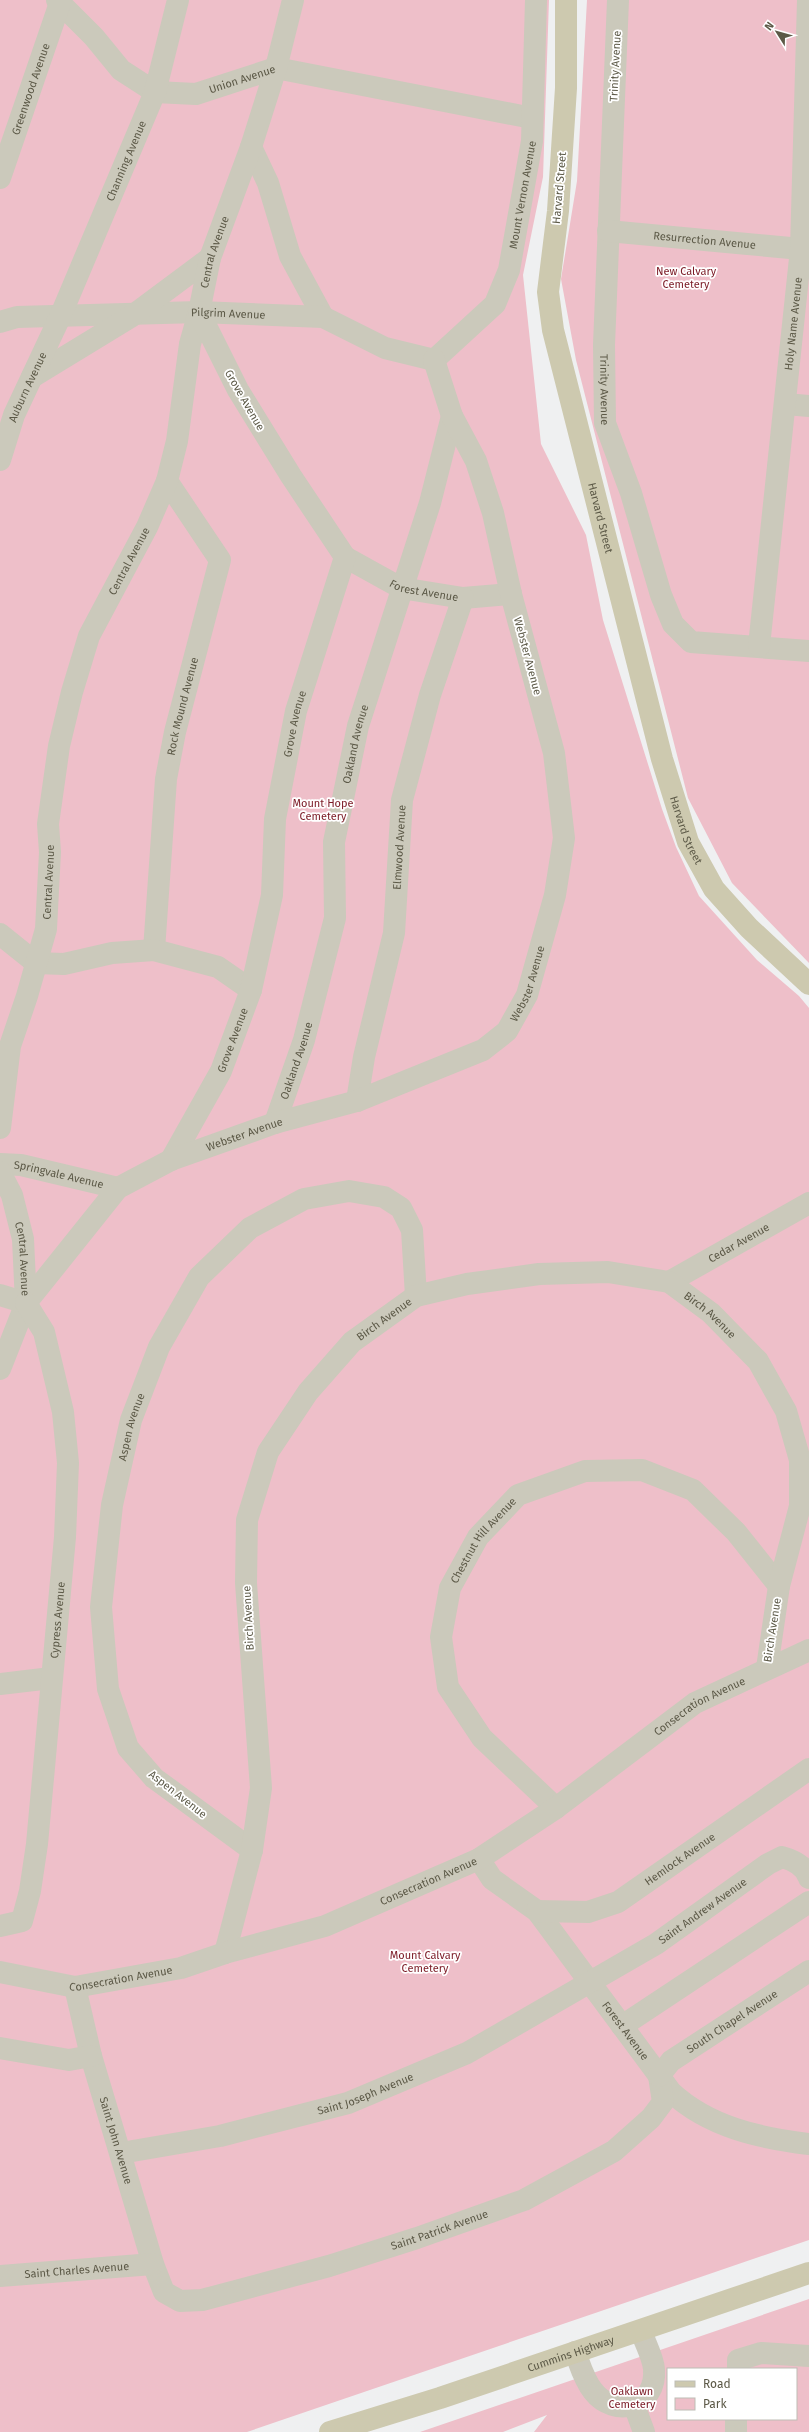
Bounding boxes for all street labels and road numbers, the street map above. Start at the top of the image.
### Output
street label: Trinity Avenue [607,30,624,102]
street label: Greenwood Avenue [9,42,53,137]
street label: Union Avenue [207,63,277,96]
street label: Channing Avenue [104,119,149,203]
street label: Mount Vernon Avenue [507,140,539,250]
street label: Harvard Street [550,151,569,225]
street label: Central Avenue [198,214,232,289]
street label: Resurrection Avenue [653,229,756,252]
street label: Holy Name Avenue [782,277,805,371]
street label: Pilgrim Avenue [191,306,266,322]
street label: Auburn Avenue [6,350,50,424]
street label: Trinity Avenue [597,354,611,425]
street label: Grove Avenue [222,368,267,433]
street label: Harvard Street [585,481,615,555]
street label: Central Avenue [106,525,153,597]
street label: Forest Avenue [387,577,459,604]
street label: Webster Avenue [511,616,544,697]
street label: Rock Mound Avenue [165,656,201,757]
street label: Grove Avenue [281,689,309,758]
street label: Oakland Avenue [340,703,371,785]
street label: Harvard Street [667,794,705,867]
street label: Elmwood Avenue [391,804,409,890]
street label: Central Avenue [41,844,57,920]
street label: Webster Avenue [508,944,547,1024]
street label: Grove Avenue [215,1006,251,1074]
street label: Oakland Avenue [278,1021,315,1101]
street label: Webster Avenue [204,1115,284,1154]
street label: Springvale Avenue [14,1159,105,1191]
street label: Central Avenue [12,1220,32,1296]
street label: Cedar Avenue [706,1221,772,1266]
street label: Birch Avenue [681,1289,738,1341]
street label: Birch Avenue [354,1295,414,1344]
street label: Aspen Avenue [116,1391,148,1462]
street label: Chestnut Hill Avenue [448,1495,519,1586]
street label: Cypress Avenue [48,1581,68,1659]
street label: Birch Avenue [240,1585,257,1651]
street label: Birch Avenue [761,1597,784,1663]
street label: Consecration Avenue [651,1675,747,1739]
street label: Aspen Avenue [146,1768,209,1821]
street label: Hemlock Avenue [642,1830,718,1888]
street label: Consecration Avenue [378,1855,479,1908]
street label: Saint Andrew Avenue [656,1875,749,1947]
street label: Consecration Avenue [68,1964,173,1994]
street label: South Chapel Avenue [684,1987,780,2056]
street label: Forest Avenue [599,1999,651,2063]
street label: Saint Joseph Avenue [316,2070,416,2118]
street label: Saint John Avenue [97,2095,135,2186]
street label: Saint Patrick Avenue [389,2207,490,2253]
street label: Saint Charles Avenue [24,2260,130,2281]
street label: Cummins Highway [526,2333,616,2375]

